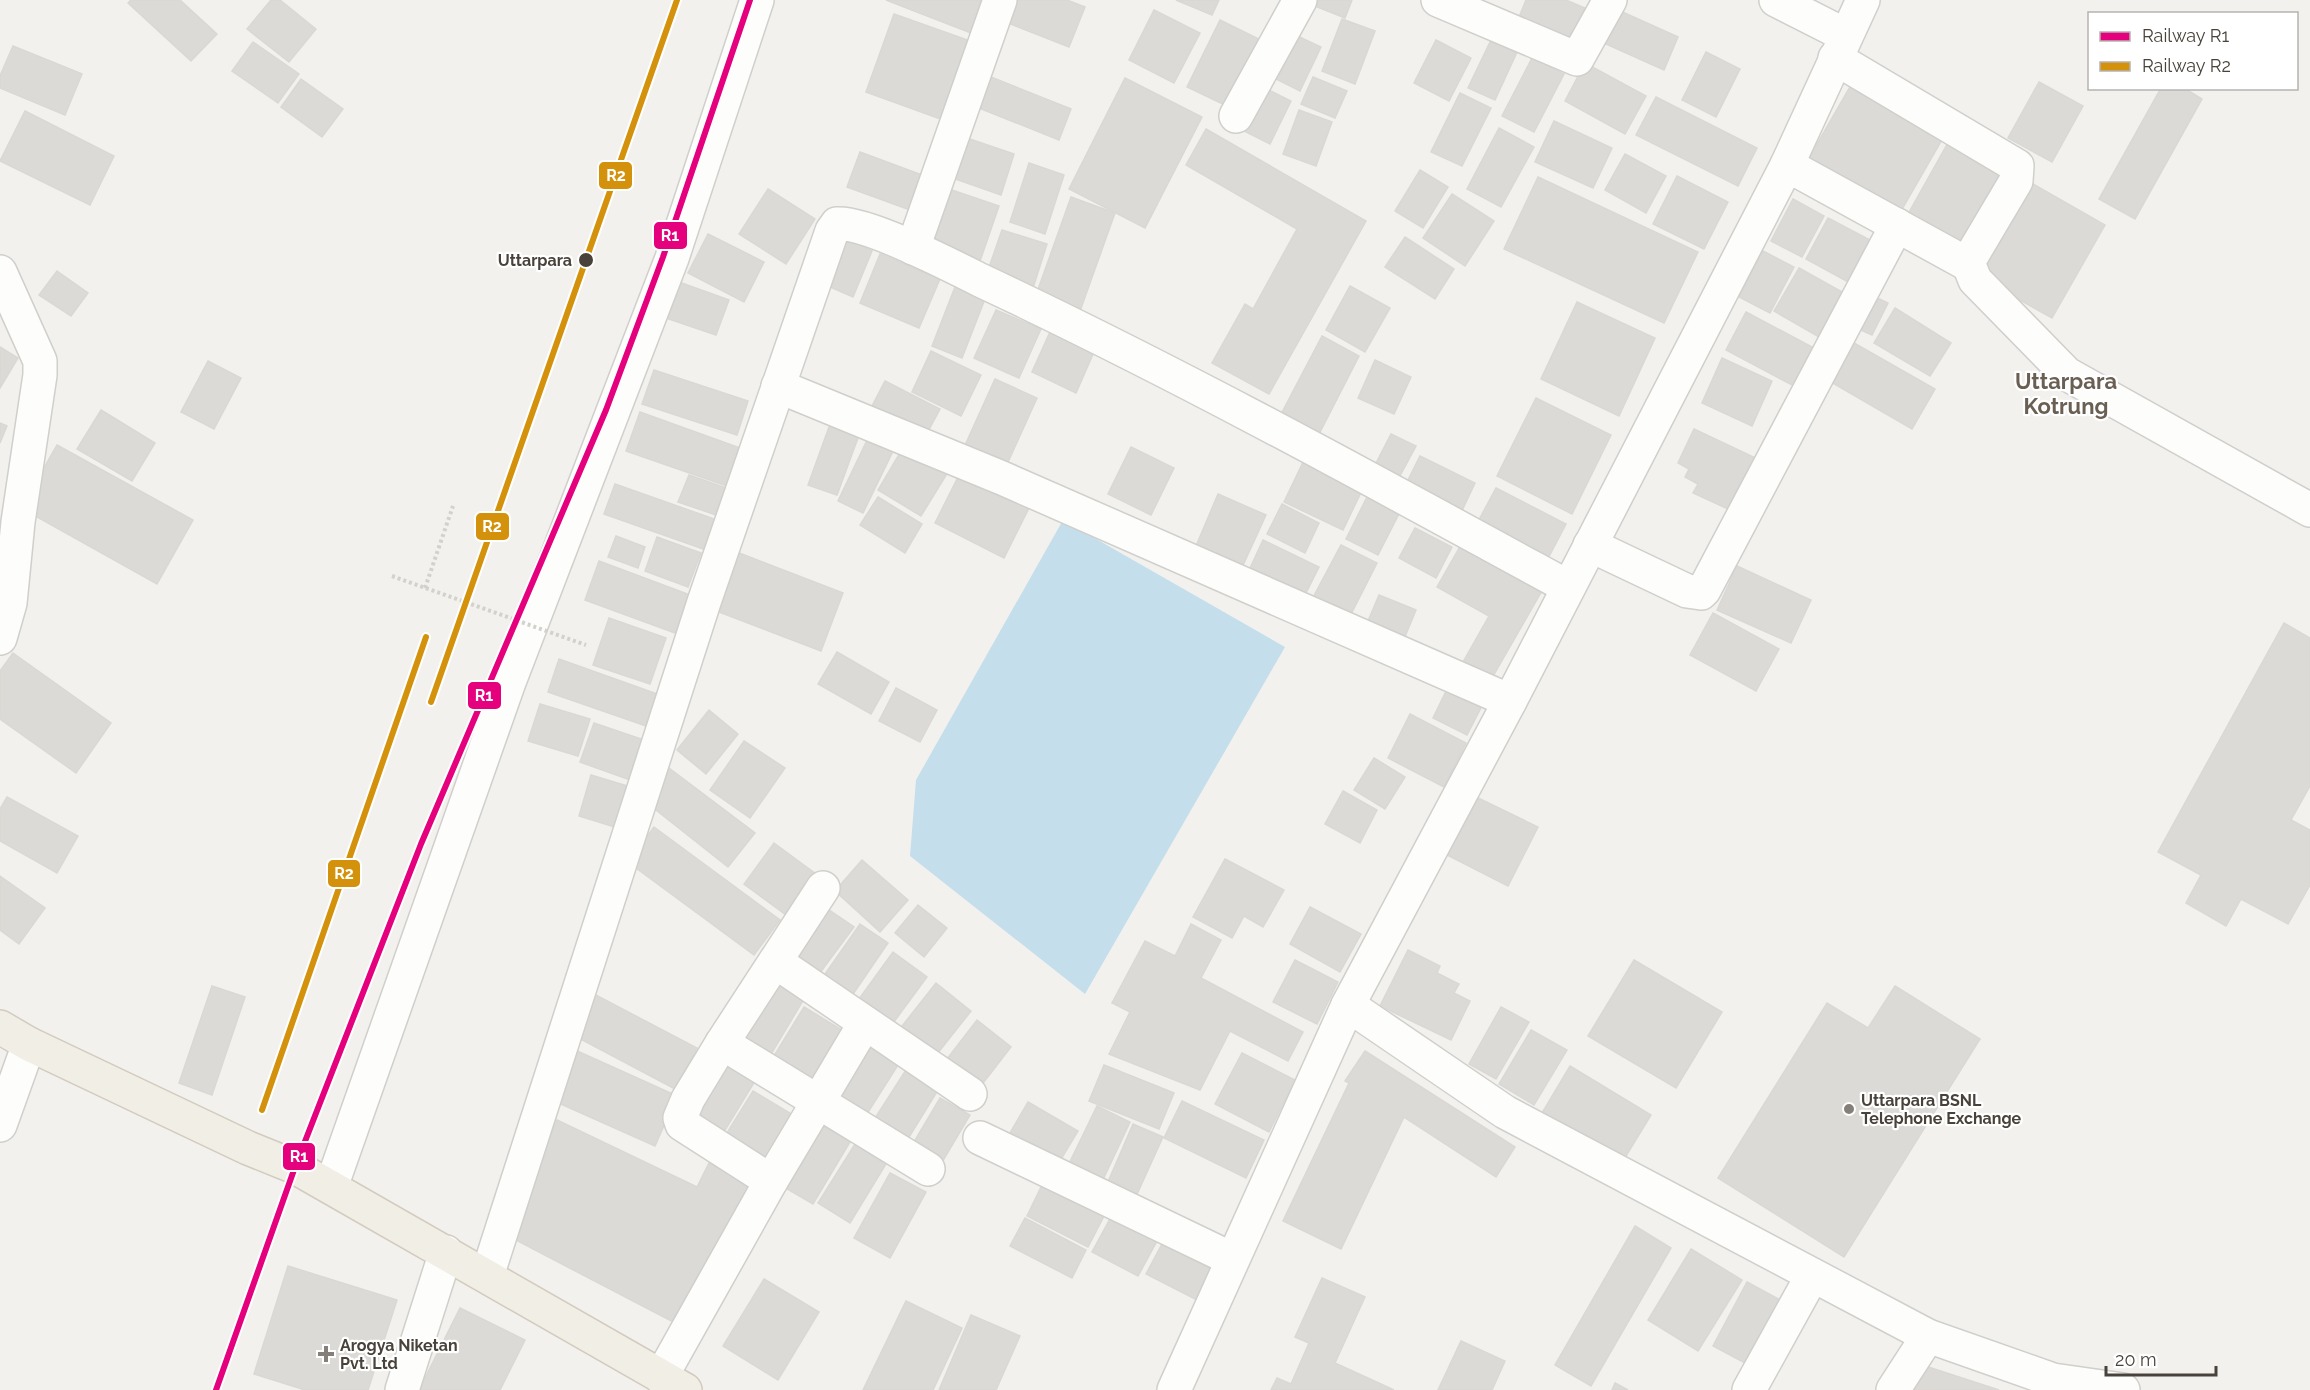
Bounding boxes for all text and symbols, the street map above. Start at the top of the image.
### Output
legend [2088,12,2298,90]
text: Railway R1 [2142,25,2229,46]
text: Railway R2 [2142,55,2231,76]
line badge: R2 [598,161,633,190]
text: R2 [606,166,626,185]
line badge: R1 [653,221,688,250]
text: R1 [661,226,679,245]
place label: Uttarpara [498,251,572,270]
marker: Uttarpara [577,251,595,269]
district label: Uttarpara Kotrung [2015,368,2117,419]
line badge: R2 [475,512,510,541]
text: R2 [482,517,502,536]
line badge: R1 [467,681,502,710]
text: R1 [475,686,493,705]
line badge: R2 [327,859,361,888]
text: R2 [334,864,354,883]
place label: Uttarpara BSNL Telephone Exchange [1861,1091,2022,1128]
marker: Uttarpara BSNL Telephone Exchange [1842,1102,1856,1116]
line badge: R1 [282,1142,316,1171]
text: R1 [290,1147,308,1166]
place label: Arogya Niketan Pvt. Ltd [340,1336,458,1373]
scale bar [2106,1339,2216,1377]
marker: Arogya Niketan Pvt. Ltd [317,1345,335,1363]
text: 20 m [2115,1349,2157,1370]

